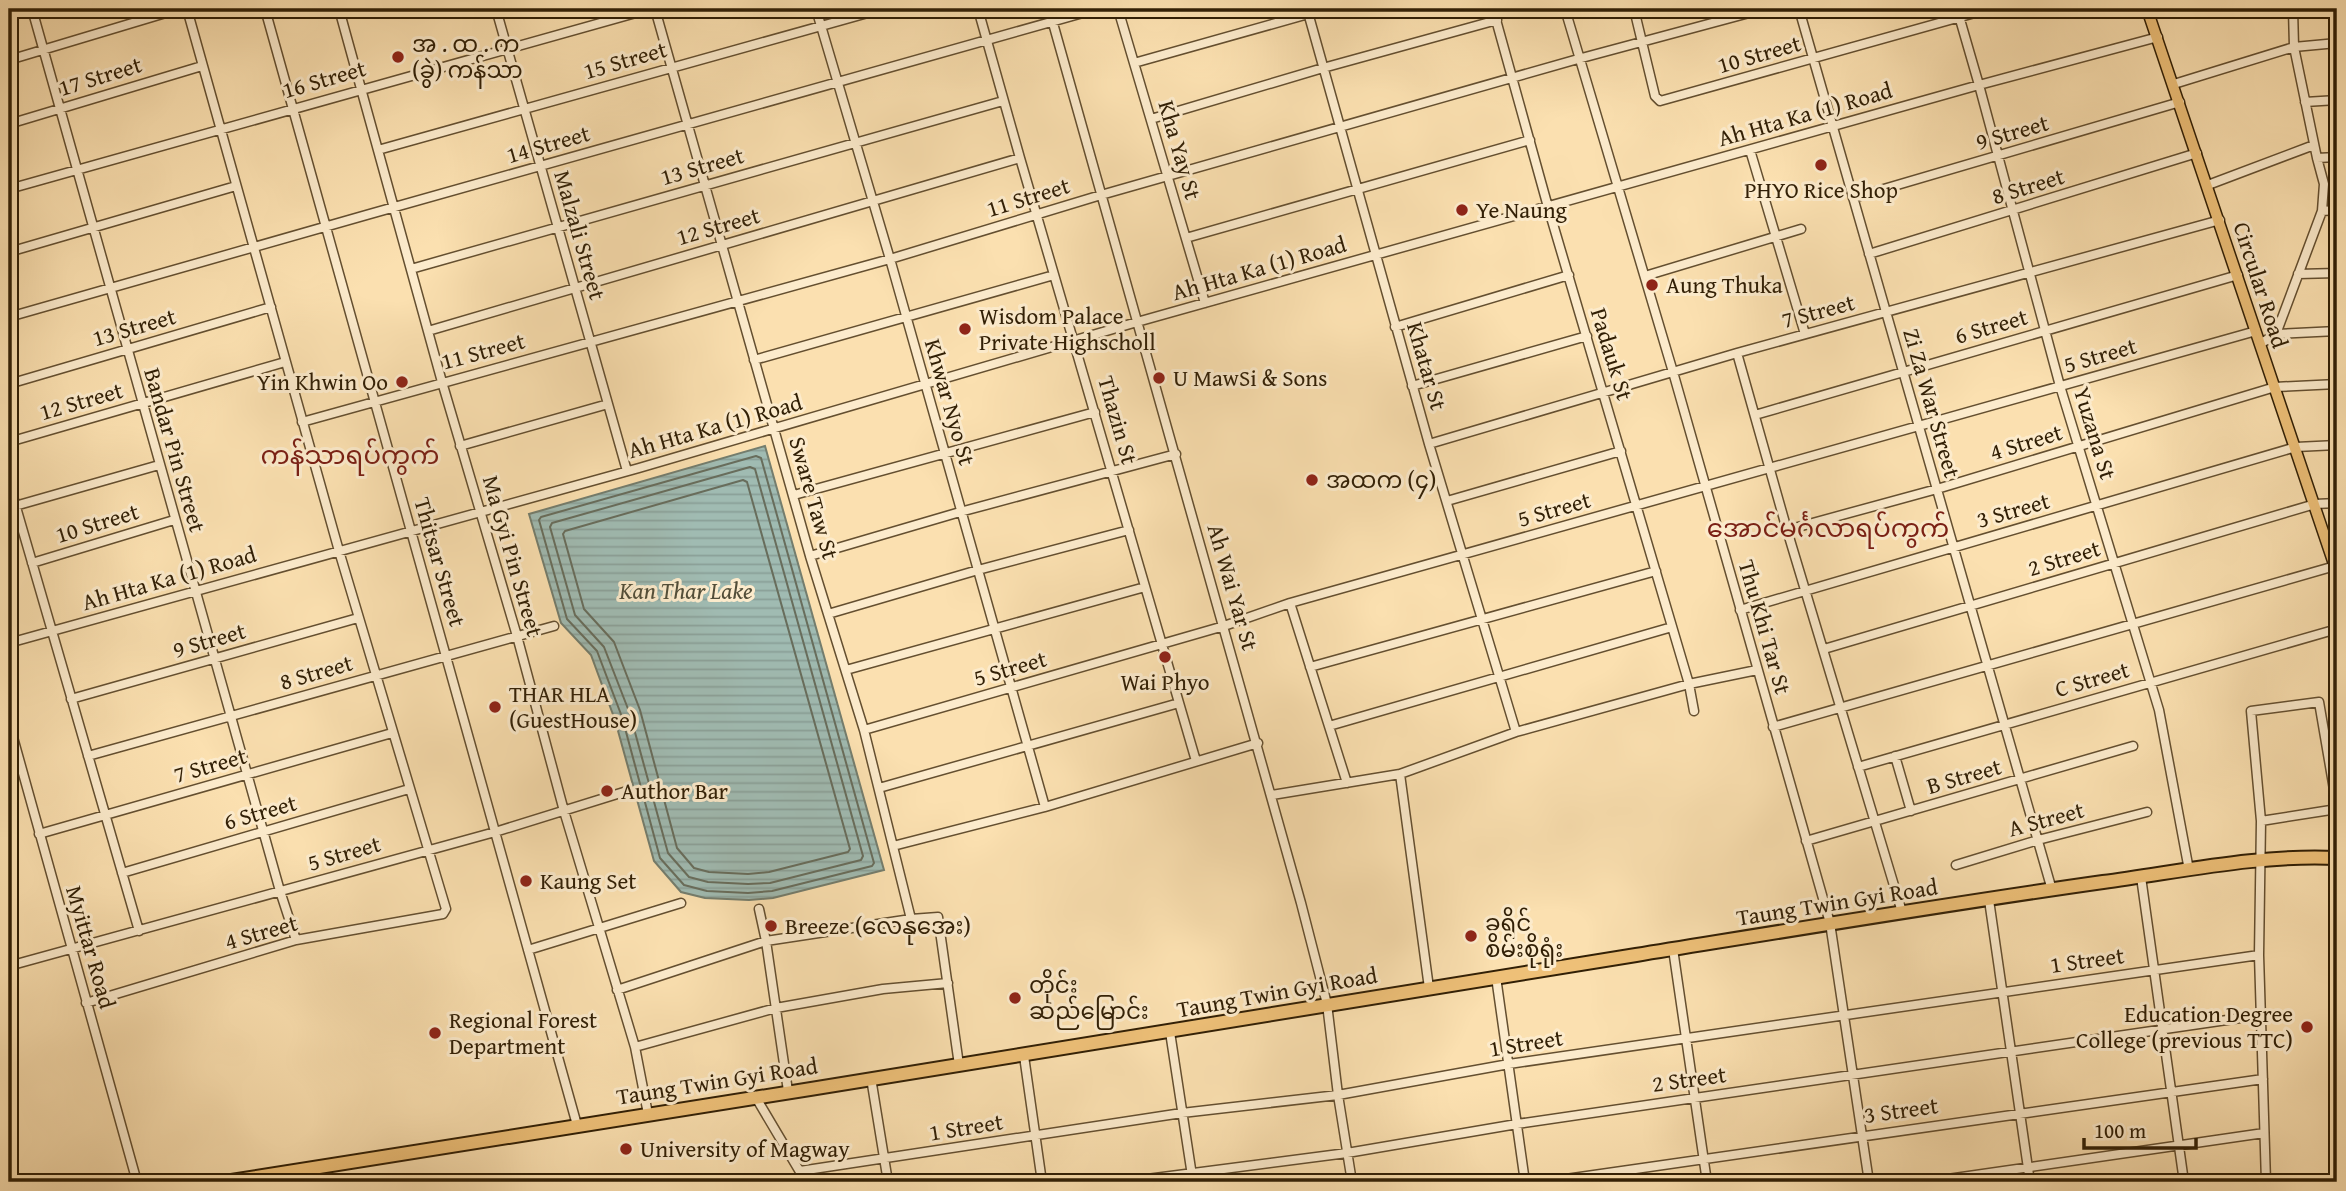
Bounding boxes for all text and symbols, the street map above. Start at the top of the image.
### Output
street label: 10 Street [1713,26,1804,81]
place label: အ . ထ . က (ခွဲ) ကန်သာ [412,27,523,89]
street label: 15 Street [579,32,670,87]
street label: 17 Street [54,47,146,104]
marker: အ . ထ . က (ခွဲ) ကန်သာ [390,49,406,65]
street label: 16 Street [278,51,369,106]
street label: Ah Hta Ka (1) Road [1714,73,1897,154]
street label: Kha Yay St [1151,96,1210,203]
street label: 9 Street [1972,105,2052,158]
street label: 14 Street [502,116,593,171]
street label: 13 Street [656,138,747,193]
marker: PHYO Rice Shop [1813,157,1829,173]
street label: 8 Street [1987,159,2068,212]
street label: Malzali Street [546,166,615,303]
street label: 11 Street [982,168,1074,225]
place label: PHYO Rice Shop [1744,173,1898,206]
place label: Ye Naung [1476,193,1568,226]
street label: 12 Street [672,198,763,253]
marker: Ye Naung [1454,202,1470,218]
street label: Circular Road [2226,218,2298,353]
street label: Ah Hta Ka (1) Road [1168,227,1351,308]
place label: Aung Thuka [1666,268,1783,301]
marker: Aung Thuka [1644,277,1660,293]
street label: 7 Street [1778,285,1858,336]
street label: 13 Street [88,299,179,354]
place label: Wisdom Palace Private Highscholl [979,299,1156,358]
street label: 6 Street [1951,299,2031,352]
street label: Padauk St [1583,304,1642,404]
street label: Khatar St [1399,318,1456,414]
marker: Wisdom Palace Private Highscholl [957,321,973,337]
street label: 11 Street [437,324,528,378]
street label: Zi Za War Street [1895,324,1970,481]
street label: 5 Street [2060,328,2140,381]
street label: Khwar Nyo St [917,335,984,469]
place label: U MawSi & Sons [1173,361,1327,394]
street label: Bandar Pin Street [136,364,215,536]
place label: Yin Khwin Oo [257,365,388,398]
marker: U MawSi & Sons [1151,370,1167,386]
street label: Thazin St [1090,372,1147,468]
street label: 12 Street [35,373,126,428]
marker: Yin Khwin Oo [394,374,410,390]
street label: Yuzana St [2066,382,2125,483]
street label: Ah Hta Ka (1) Road [624,385,807,466]
street label: 4 Street [1985,415,2066,468]
street label: Sware Taw St [781,433,848,563]
district label: ကန်သာရပ်ကွက် [260,435,440,476]
place label: အထက (၄) [1326,463,1436,499]
street label: Ma Gyi Pin Street [475,471,552,640]
marker: အထက (၄) [1304,472,1320,488]
street label: 5 Street [1514,482,1594,535]
street label: 3 Street [1973,483,2053,536]
street label: Thitsar Street [406,493,475,630]
street label: 10 Street [51,494,143,551]
district label: အောင်မင်္ဂလာရပ်ကွက် [1707,508,1949,549]
street label: Ah Wai Yar St [1200,520,1267,654]
street label: 2 Street [2023,531,2104,584]
street label: Ah Hta Ka (1) Road [78,537,261,618]
street label: Thu Khi Tar St [1731,556,1800,698]
water label: Kan Thar Lake [618,573,753,608]
street label: 9 Street [169,613,249,666]
street label: 5 Street [970,641,1050,694]
street label: 8 Street [276,645,356,698]
marker: Wai Phyo [1157,649,1173,665]
street label: C Street [2051,652,2133,705]
place label: Wai Phyo [1120,665,1210,698]
place label: THAR HLA (GuestHouse) [509,677,637,736]
marker: THAR HLA (GuestHouse) [487,699,503,715]
street label: 7 Street [170,738,250,791]
street label: B Street [1923,749,2005,802]
place label: Author Bar [621,774,729,807]
marker: Author Bar [599,783,615,799]
street label: 6 Street [220,785,300,838]
street label: A Street [2004,793,2087,844]
street label: 5 Street [304,826,384,879]
place label: Kaung Set [540,864,637,897]
street label: Taung Twin Gyi Road [1734,869,1940,934]
marker: Kaung Set [518,873,534,889]
street label: Myittar Road [58,881,125,1013]
street label: 4 Street [221,905,301,958]
place label: ခရိုင် စိမ်းစိုရုံး [1485,906,1563,968]
place label: Breeze (လေနုအေး) [785,909,971,945]
marker: Breeze (လေနုအေး) [763,918,779,934]
marker: ခရိုင် စိမ်းစိုရုံး [1463,928,1479,944]
street label: 1 Street [2048,938,2126,981]
street label: Taung Twin Gyi Road [1174,958,1380,1025]
place label: တိုင်း ဆည်မြောင်း [1029,968,1149,1030]
marker: တိုင်း ဆည်မြောင်း [1007,990,1023,1006]
place label: Education Degree College (previous TTC) [2076,997,2293,1056]
place label: Regional Forest Department [449,1003,597,1062]
marker: Education Degree College (previous TTC) [2299,1019,2315,1035]
street label: 1 Street [1487,1020,1565,1065]
marker: Regional Forest Department [427,1025,443,1041]
street label: Taung Twin Gyi Road [614,1048,820,1113]
street label: 2 Street [1650,1057,1728,1100]
street label: 3 Street [1862,1088,1940,1131]
street label: 1 Street [927,1104,1005,1149]
scale bar [2084,1107,2196,1151]
text: 100 m [2094,1115,2146,1146]
place label: University of Magway [640,1132,850,1165]
marker: University of Magway [618,1141,634,1157]

